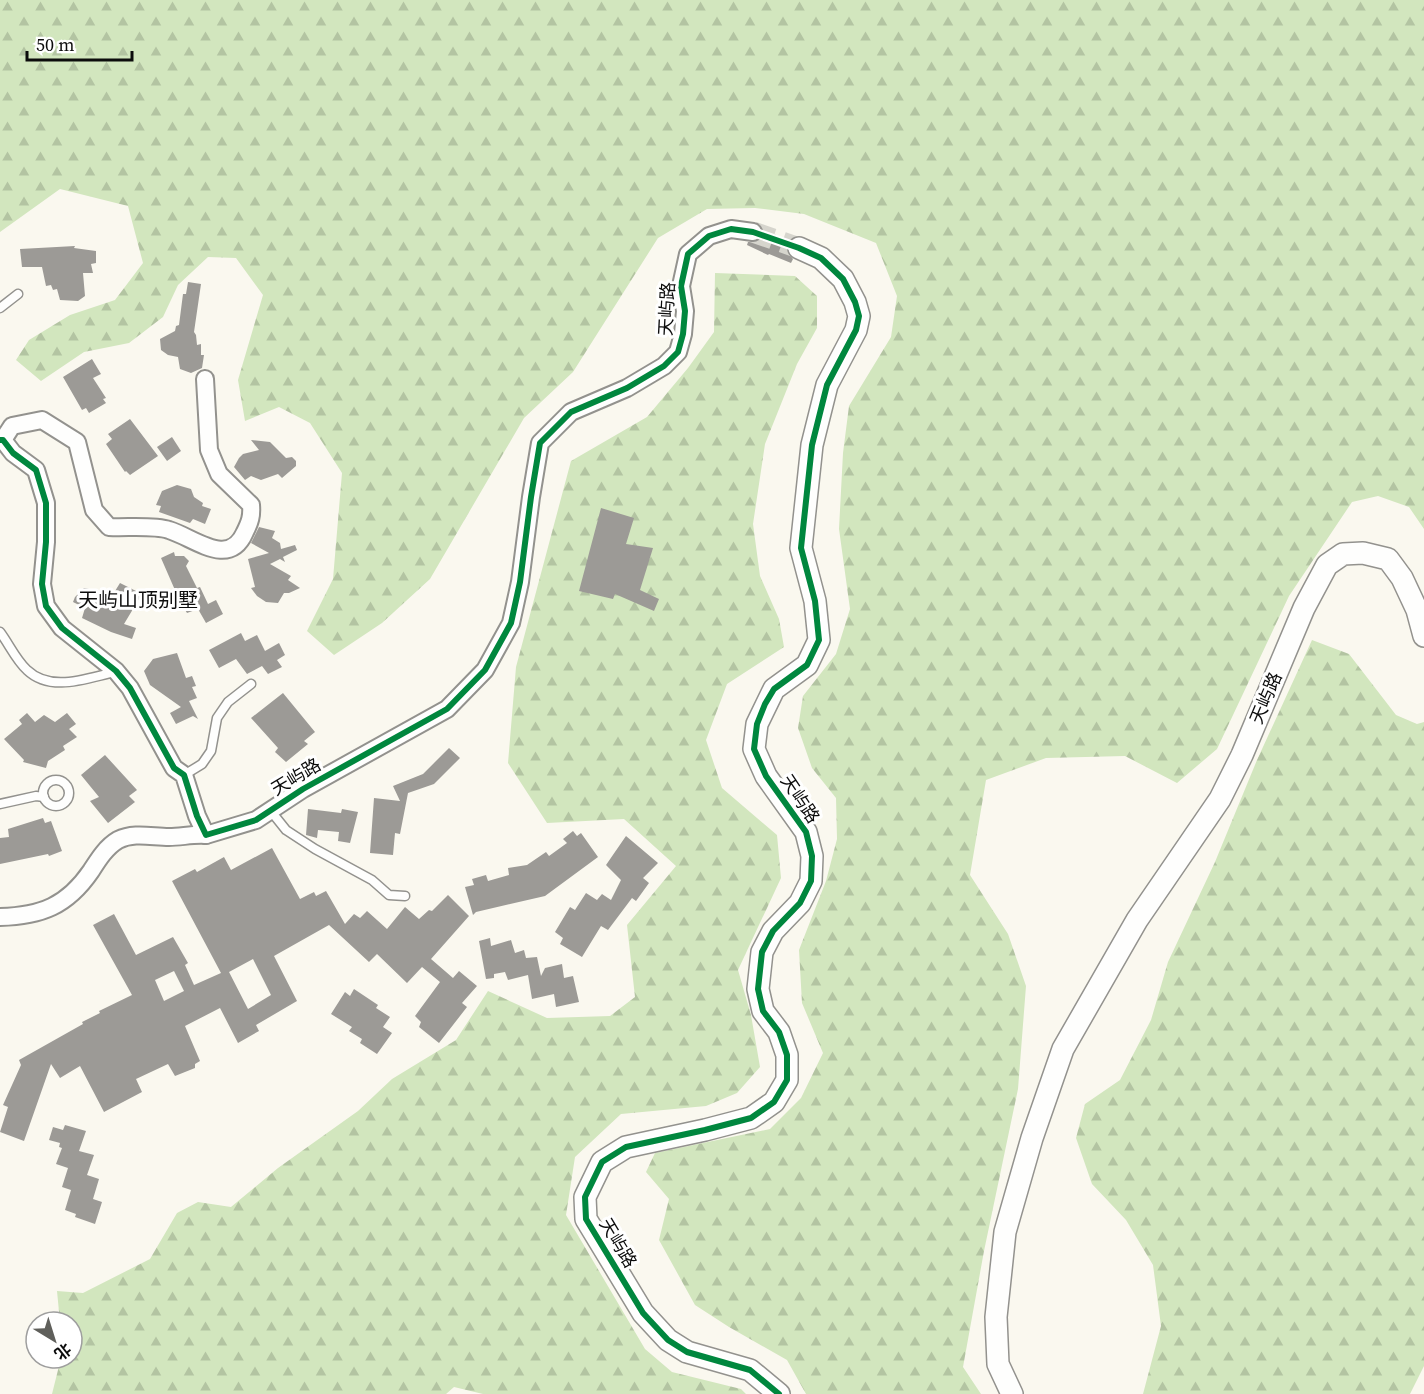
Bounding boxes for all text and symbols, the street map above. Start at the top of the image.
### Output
scale bar [27,24,132,62]
text: 50 m [36,32,74,57]
street label: 天屿路 [653,281,680,337]
district label: 天屿山顶别墅 [78,586,198,614]
street label: 天屿路 [1243,668,1288,728]
street label: 天屿路 [266,752,325,801]
street label: 天屿路 [775,769,826,828]
street label: 天屿路 [594,1213,643,1272]
north arrow [24,1310,84,1370]
text: 北 [50,1338,76,1365]

